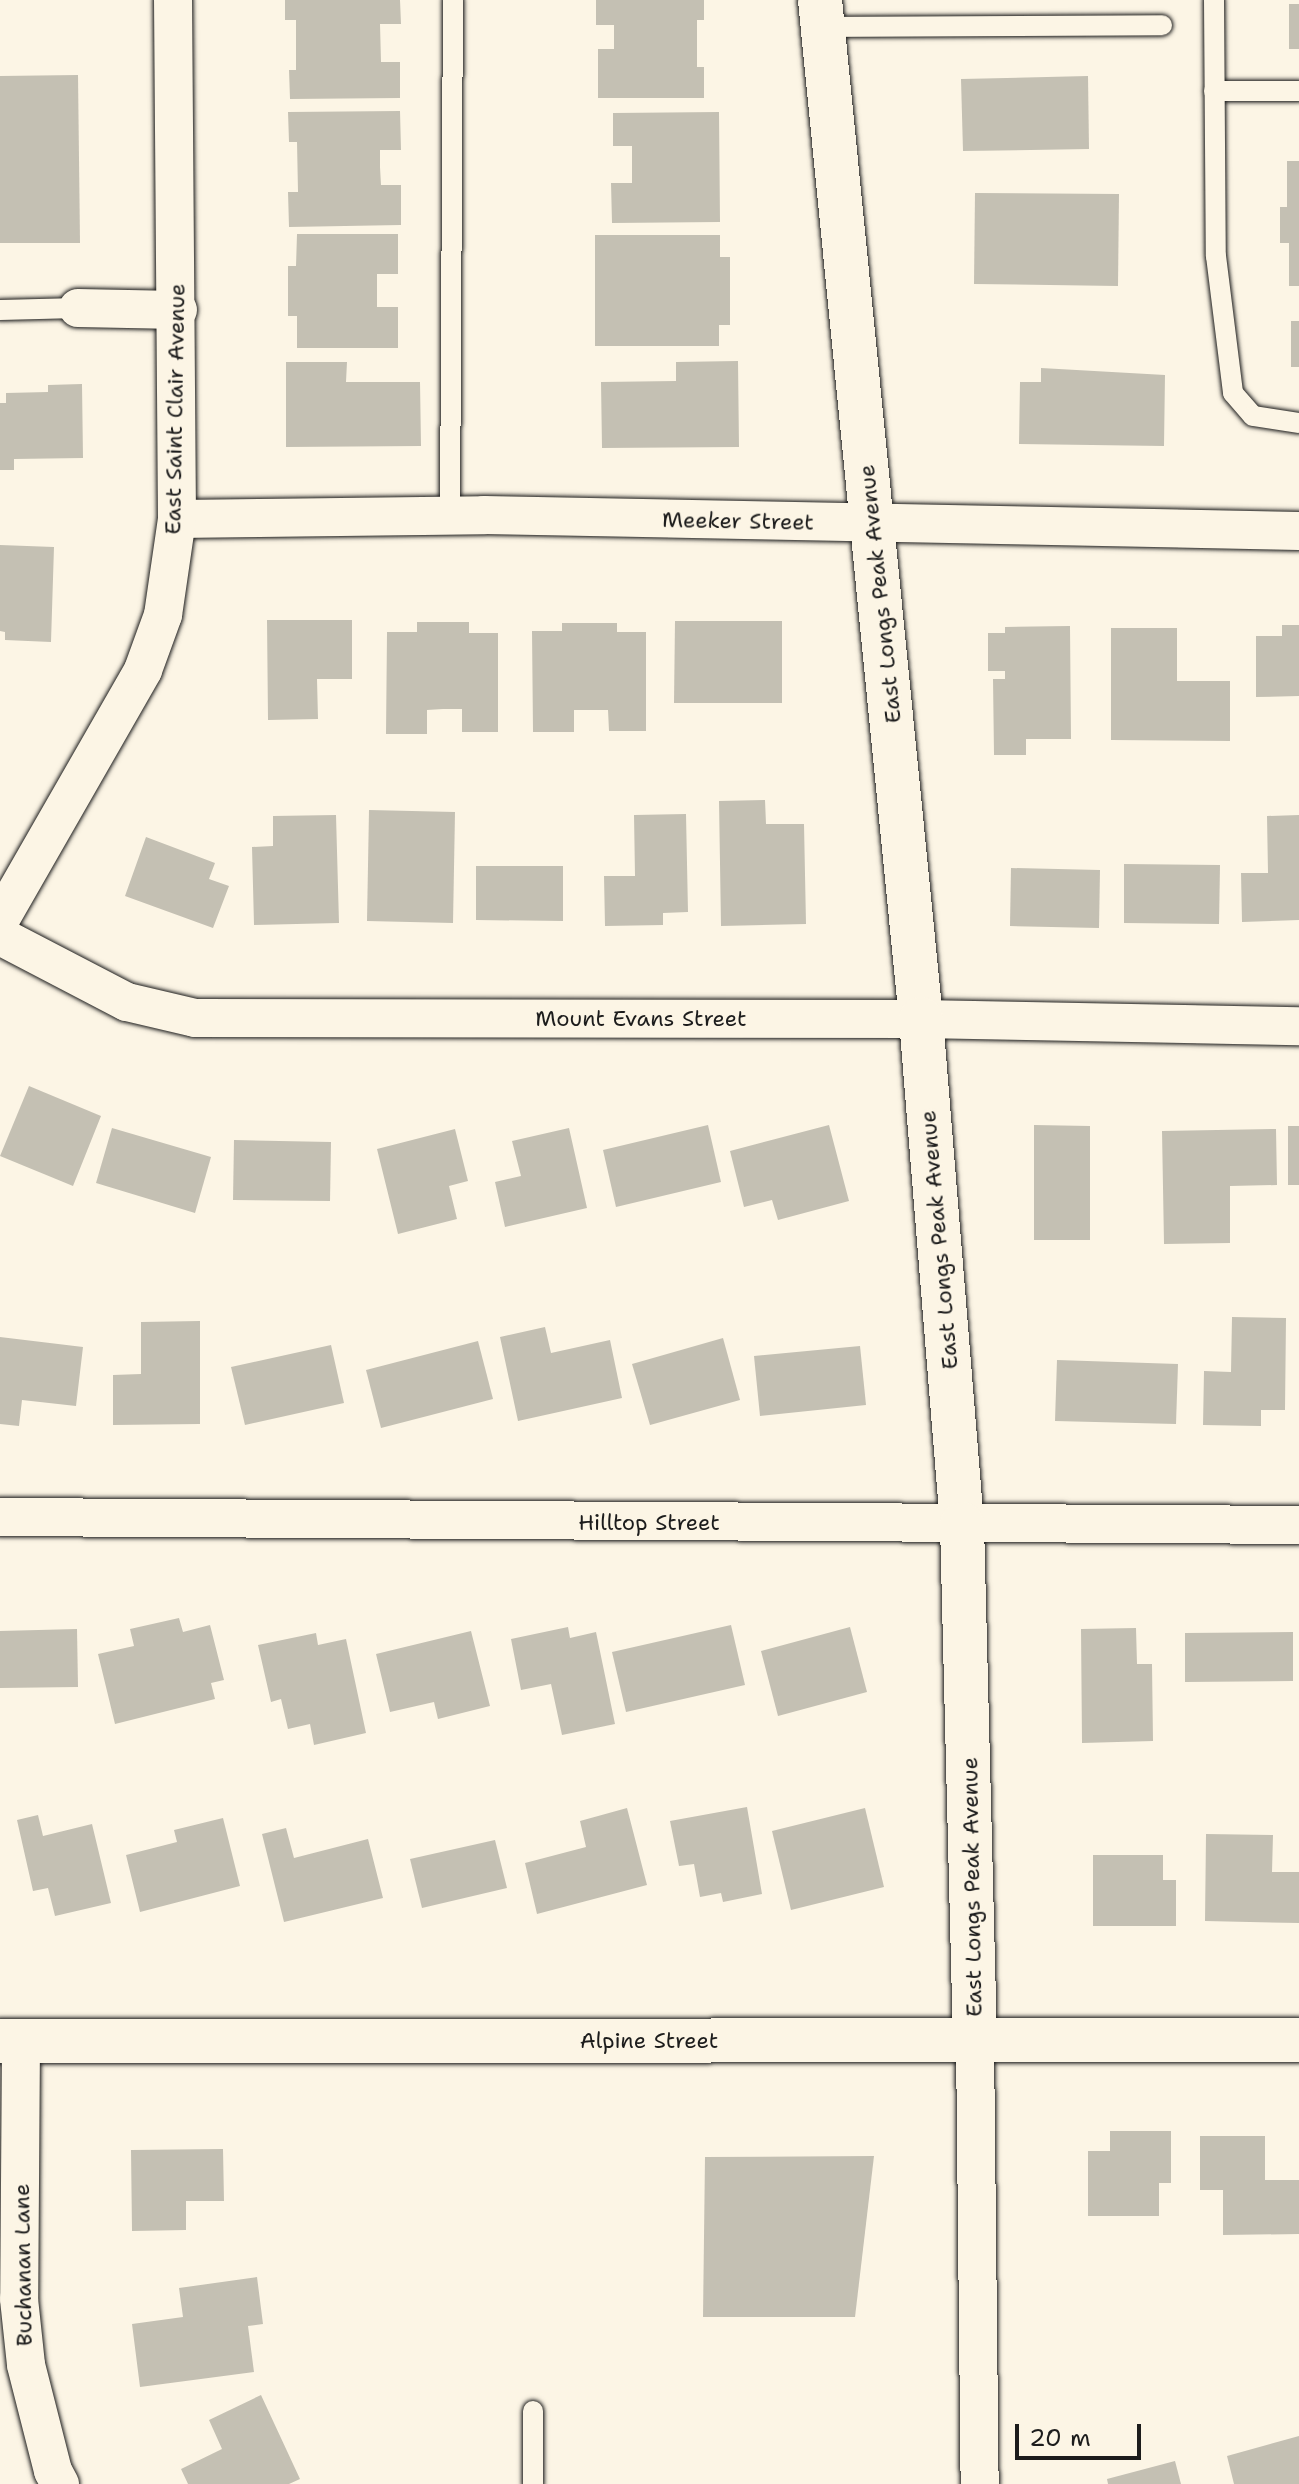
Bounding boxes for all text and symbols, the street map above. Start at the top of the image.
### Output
street label: East Saint Clair Avenue [160,283,190,535]
street label: East Longs Peak Avenue [853,463,907,725]
street label: Meeker Street [662,506,814,536]
street label: Mount Evans Street [535,1006,747,1032]
street label: East Longs Peak Avenue [915,1109,963,1371]
street label: Hilltop Street [578,1510,720,1536]
street label: East Longs Peak Avenue [957,1757,987,2017]
street label: Alpine Street [580,2028,718,2054]
street label: Buchanan Lane [8,2183,38,2347]
scale bar [1019,2408,1145,2458]
text: 20 m [1029,2422,1091,2454]

